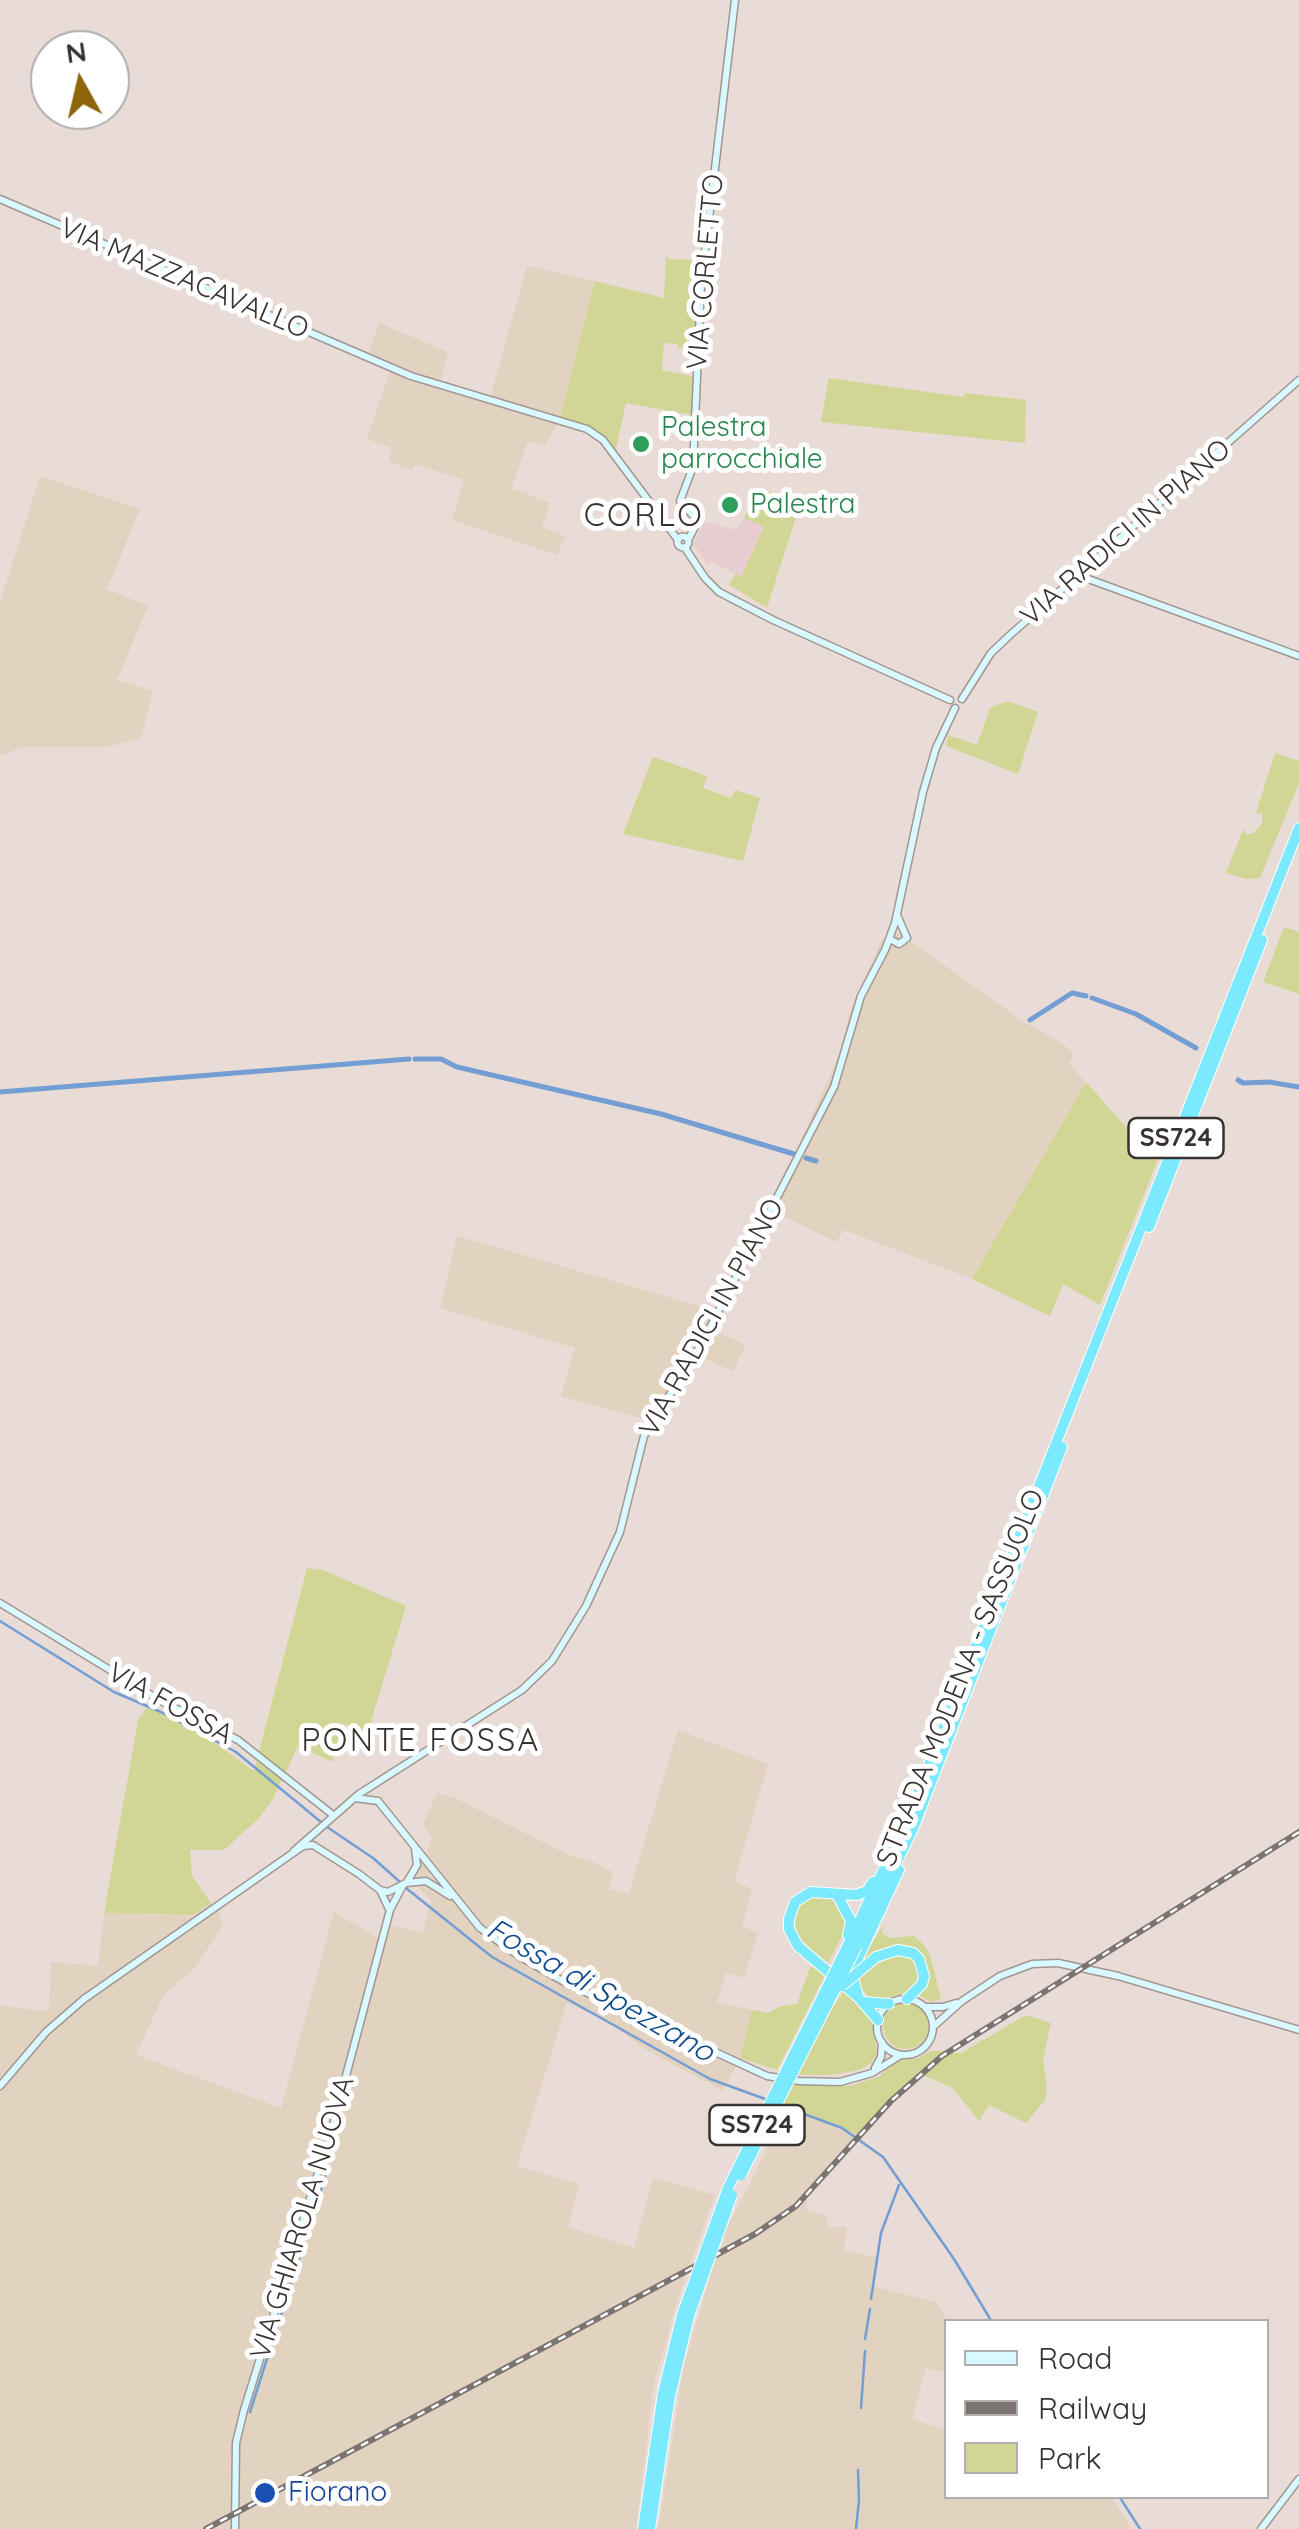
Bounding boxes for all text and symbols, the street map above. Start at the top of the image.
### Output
north arrow [30,30,130,130]
text: N [63,33,89,71]
street label: VIA CORLETTO [681,173,731,371]
street label: VIA MAZZACAVALLO [54,211,314,347]
place label: Palestra parrocchiale [661,411,823,477]
marker: Palestra parrocchiale [630,433,652,455]
street label: VIA RADICI IN PIANO [1014,433,1238,633]
place label: Palestra [750,488,856,522]
marker: Palestra [719,494,741,516]
district label: CORLO [584,497,704,535]
road number: SS724 [1128,1118,1224,1158]
street label: VIA RADICI IN PIANO [633,1193,791,1443]
street label: STRADA MODENA - SASSUOLO [870,1485,1052,1871]
street label: VIA FOSSA [102,1656,238,1752]
district label: PONTE FOSSA [301,1722,541,1760]
water label: Fossa di Spezzano [480,1911,720,2071]
street label: VIA GHIAROLA NUOVA [244,2073,362,2363]
road number: SS724 [710,2105,804,2145]
legend [944,2319,1269,2499]
text: Road [1038,2339,1112,2377]
text: Railway [1038,2389,1147,2427]
text: Park [1038,2439,1102,2477]
place label: Fiorano [288,2476,387,2510]
marker: Fiorano [252,2480,278,2506]

